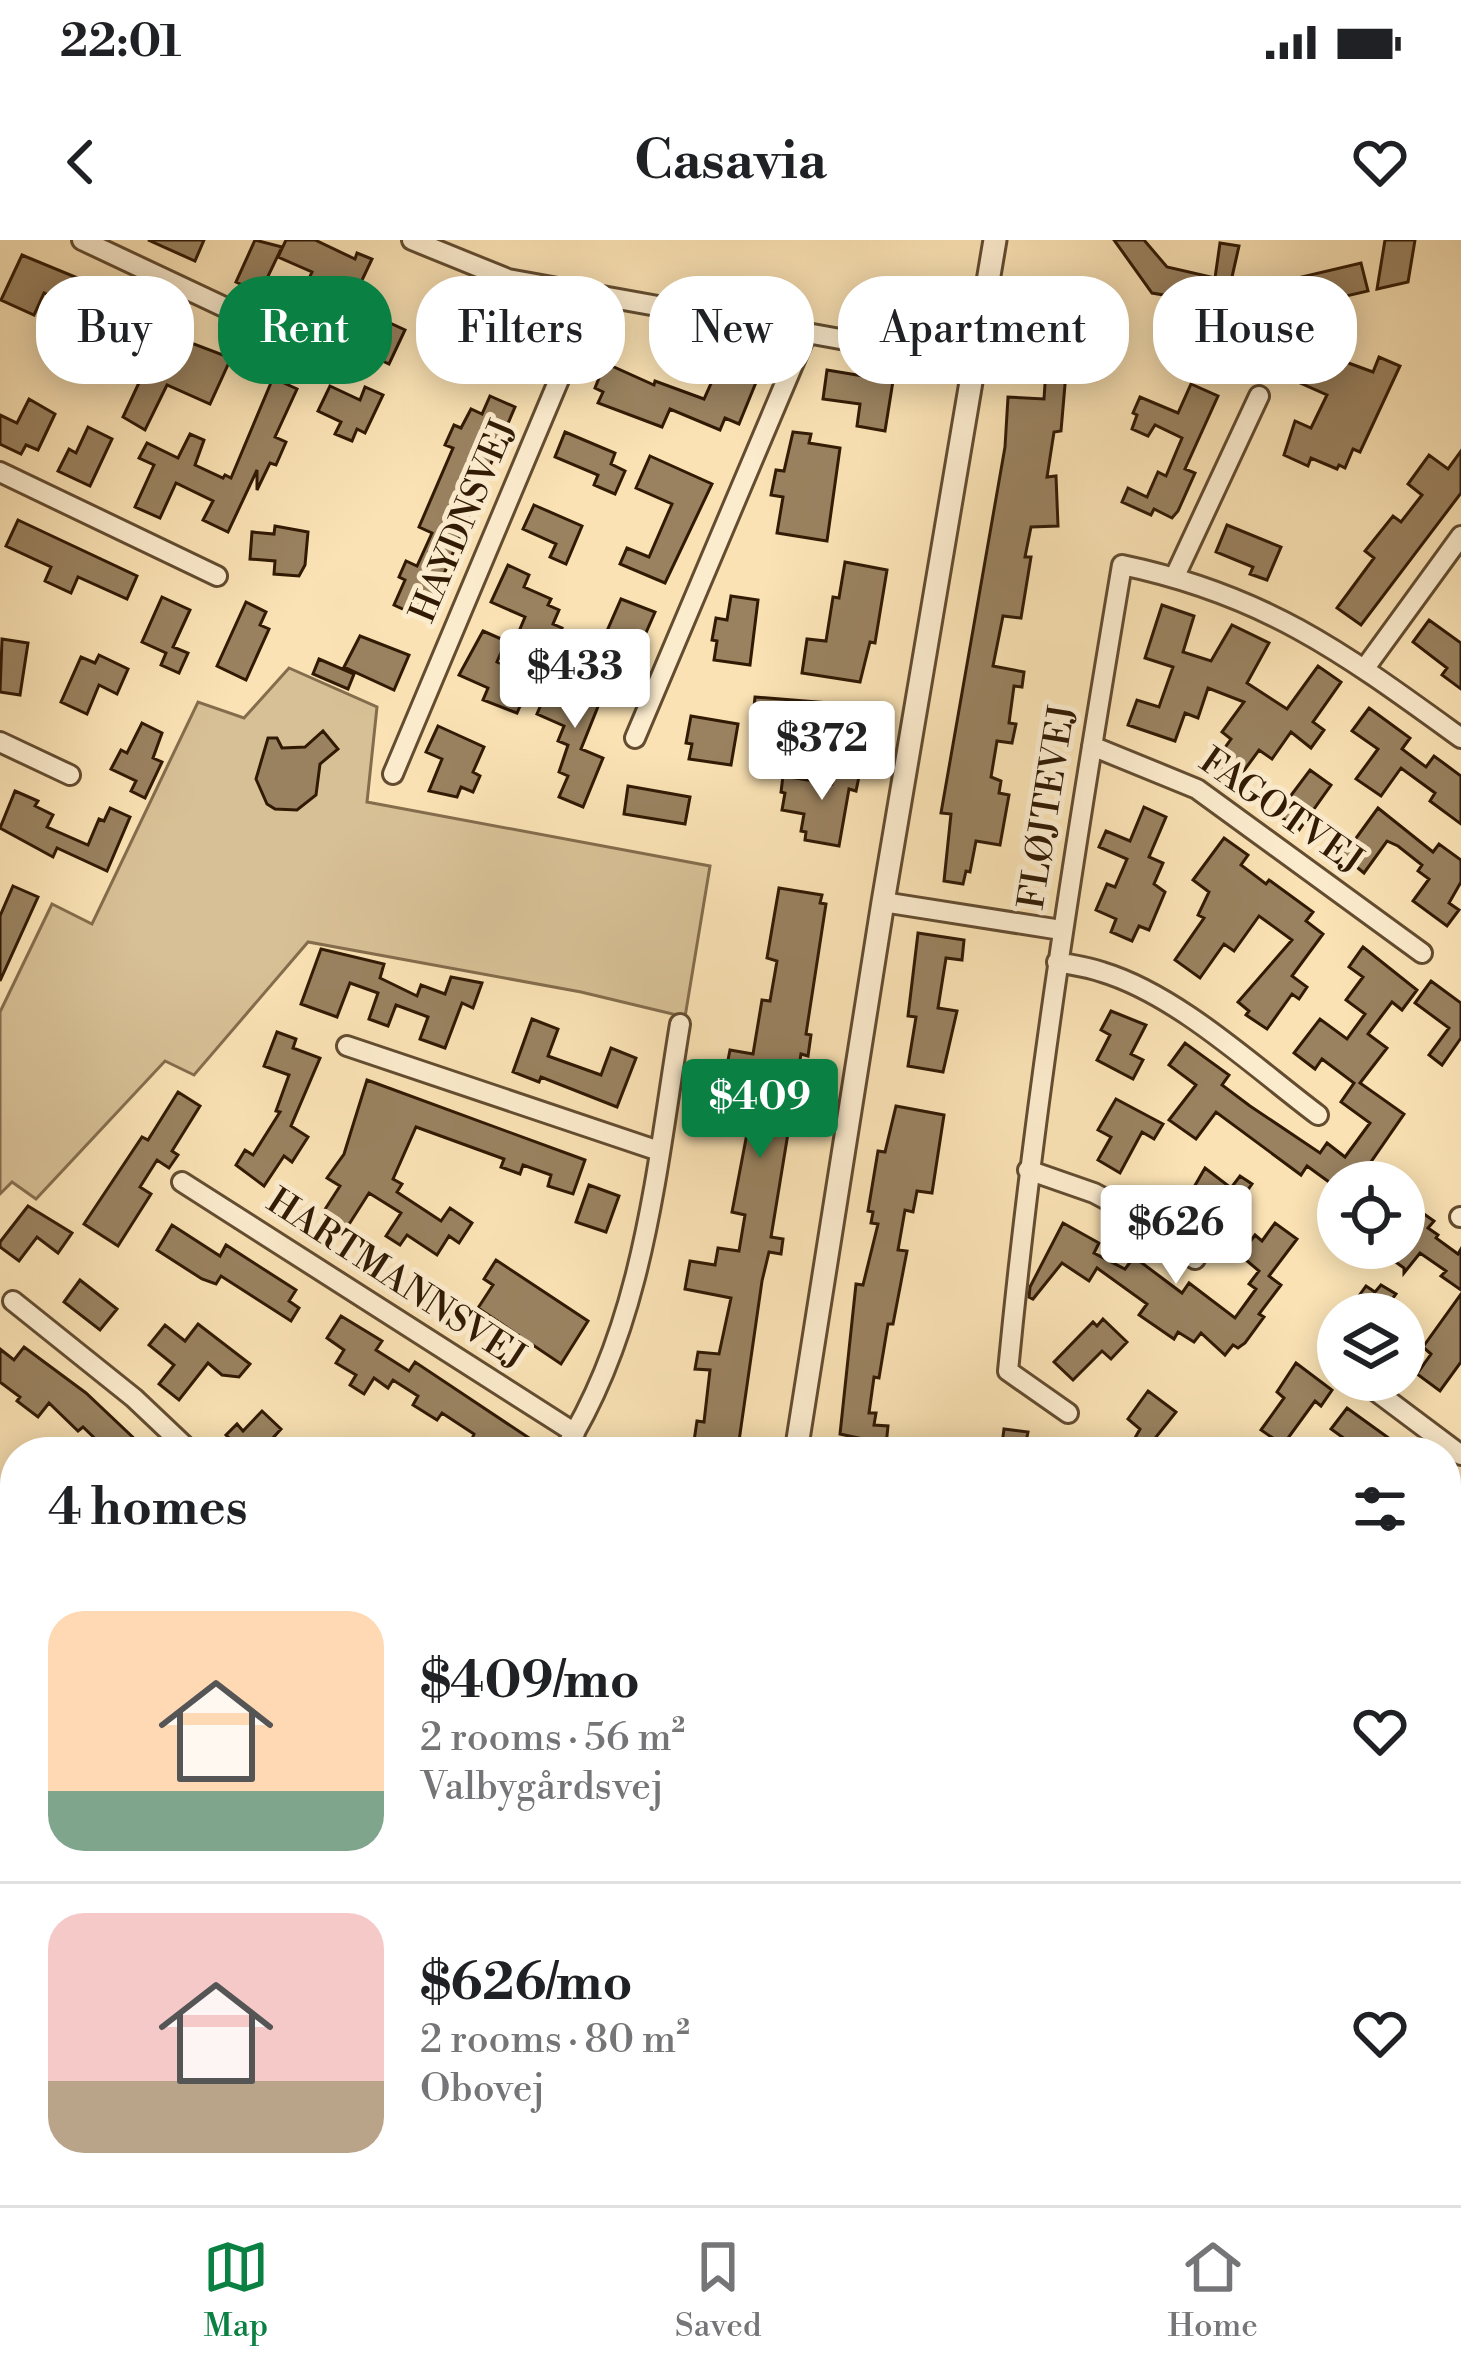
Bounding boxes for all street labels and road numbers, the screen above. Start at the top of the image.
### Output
street label: HAYDNSVEJ [401,413,527,629]
street label: FLØJTEVEJ [1010,701,1086,913]
street label: FAGOTVEJ [1190,739,1372,885]
street label: HARTMANNSVEJ [258,1179,534,1381]

